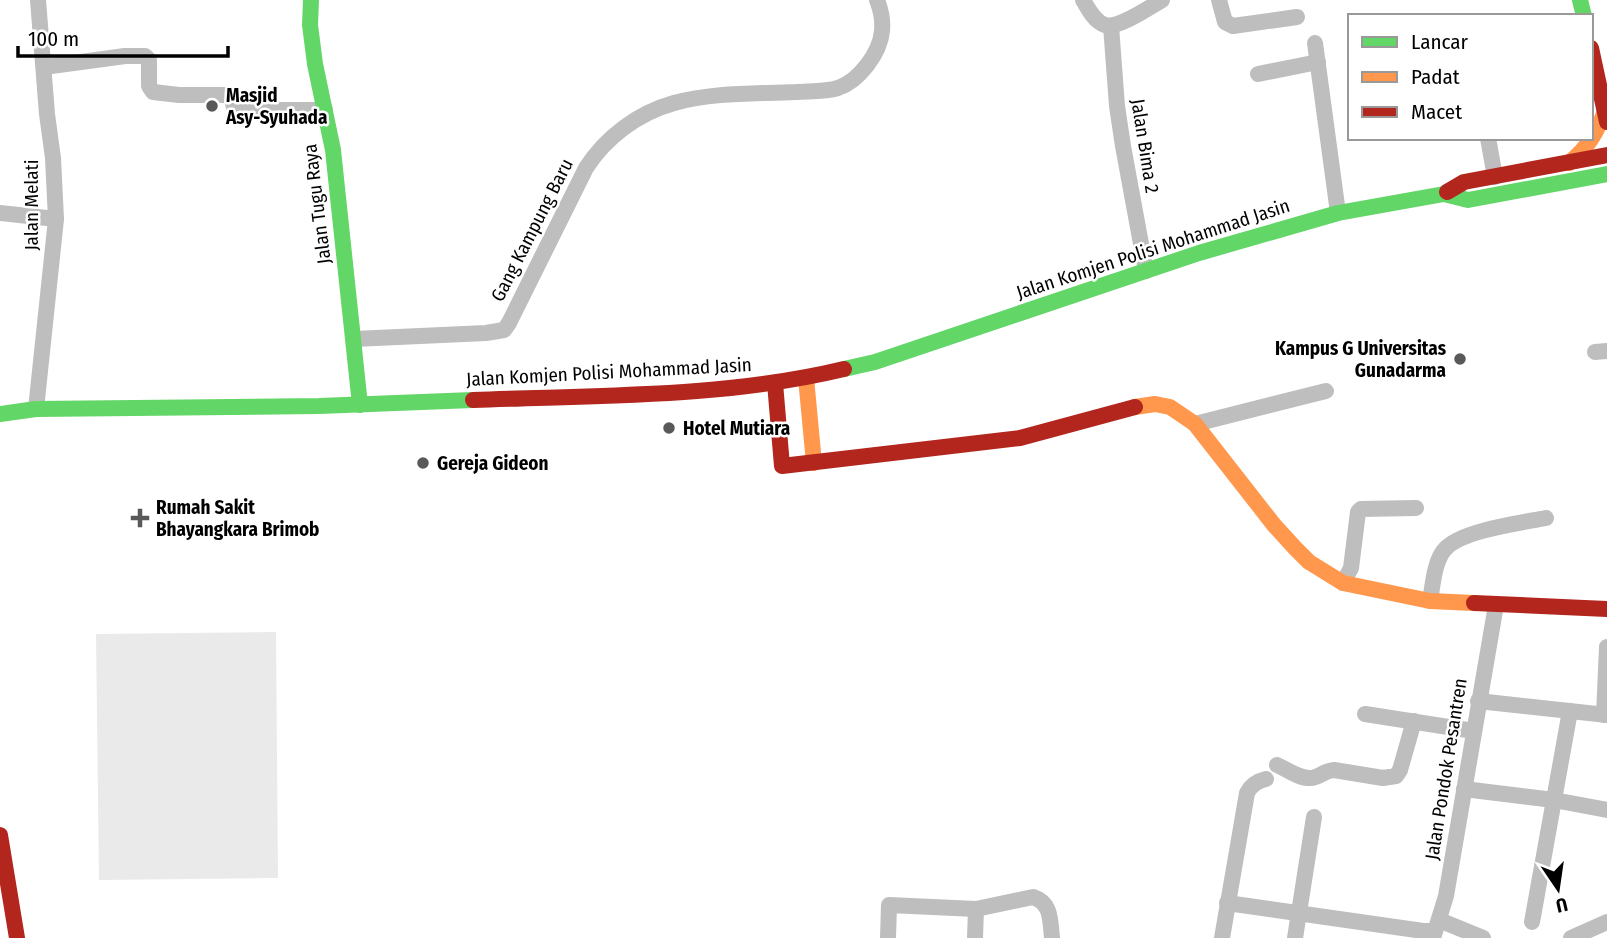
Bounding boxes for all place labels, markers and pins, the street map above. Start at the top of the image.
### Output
place label: Masjid Asy-Syuhada [225,84,327,129]
marker: Masjid Asy-Syuhada [204,98,220,114]
place label: Kampus G Universitas Gunadarma [1275,337,1447,382]
marker: Kampus G Universitas Gunadarma [1452,351,1468,367]
place label: Hotel Mutiara [683,417,790,440]
marker: Hotel Mutiara [661,420,677,436]
place label: Gereja Gideon [437,452,548,475]
marker: Gereja Gideon [415,455,431,471]
place label: Rumah Sakit Bhayangkara Brimob [156,496,319,541]
marker: Rumah Sakit Bhayangkara Brimob [130,508,150,528]

